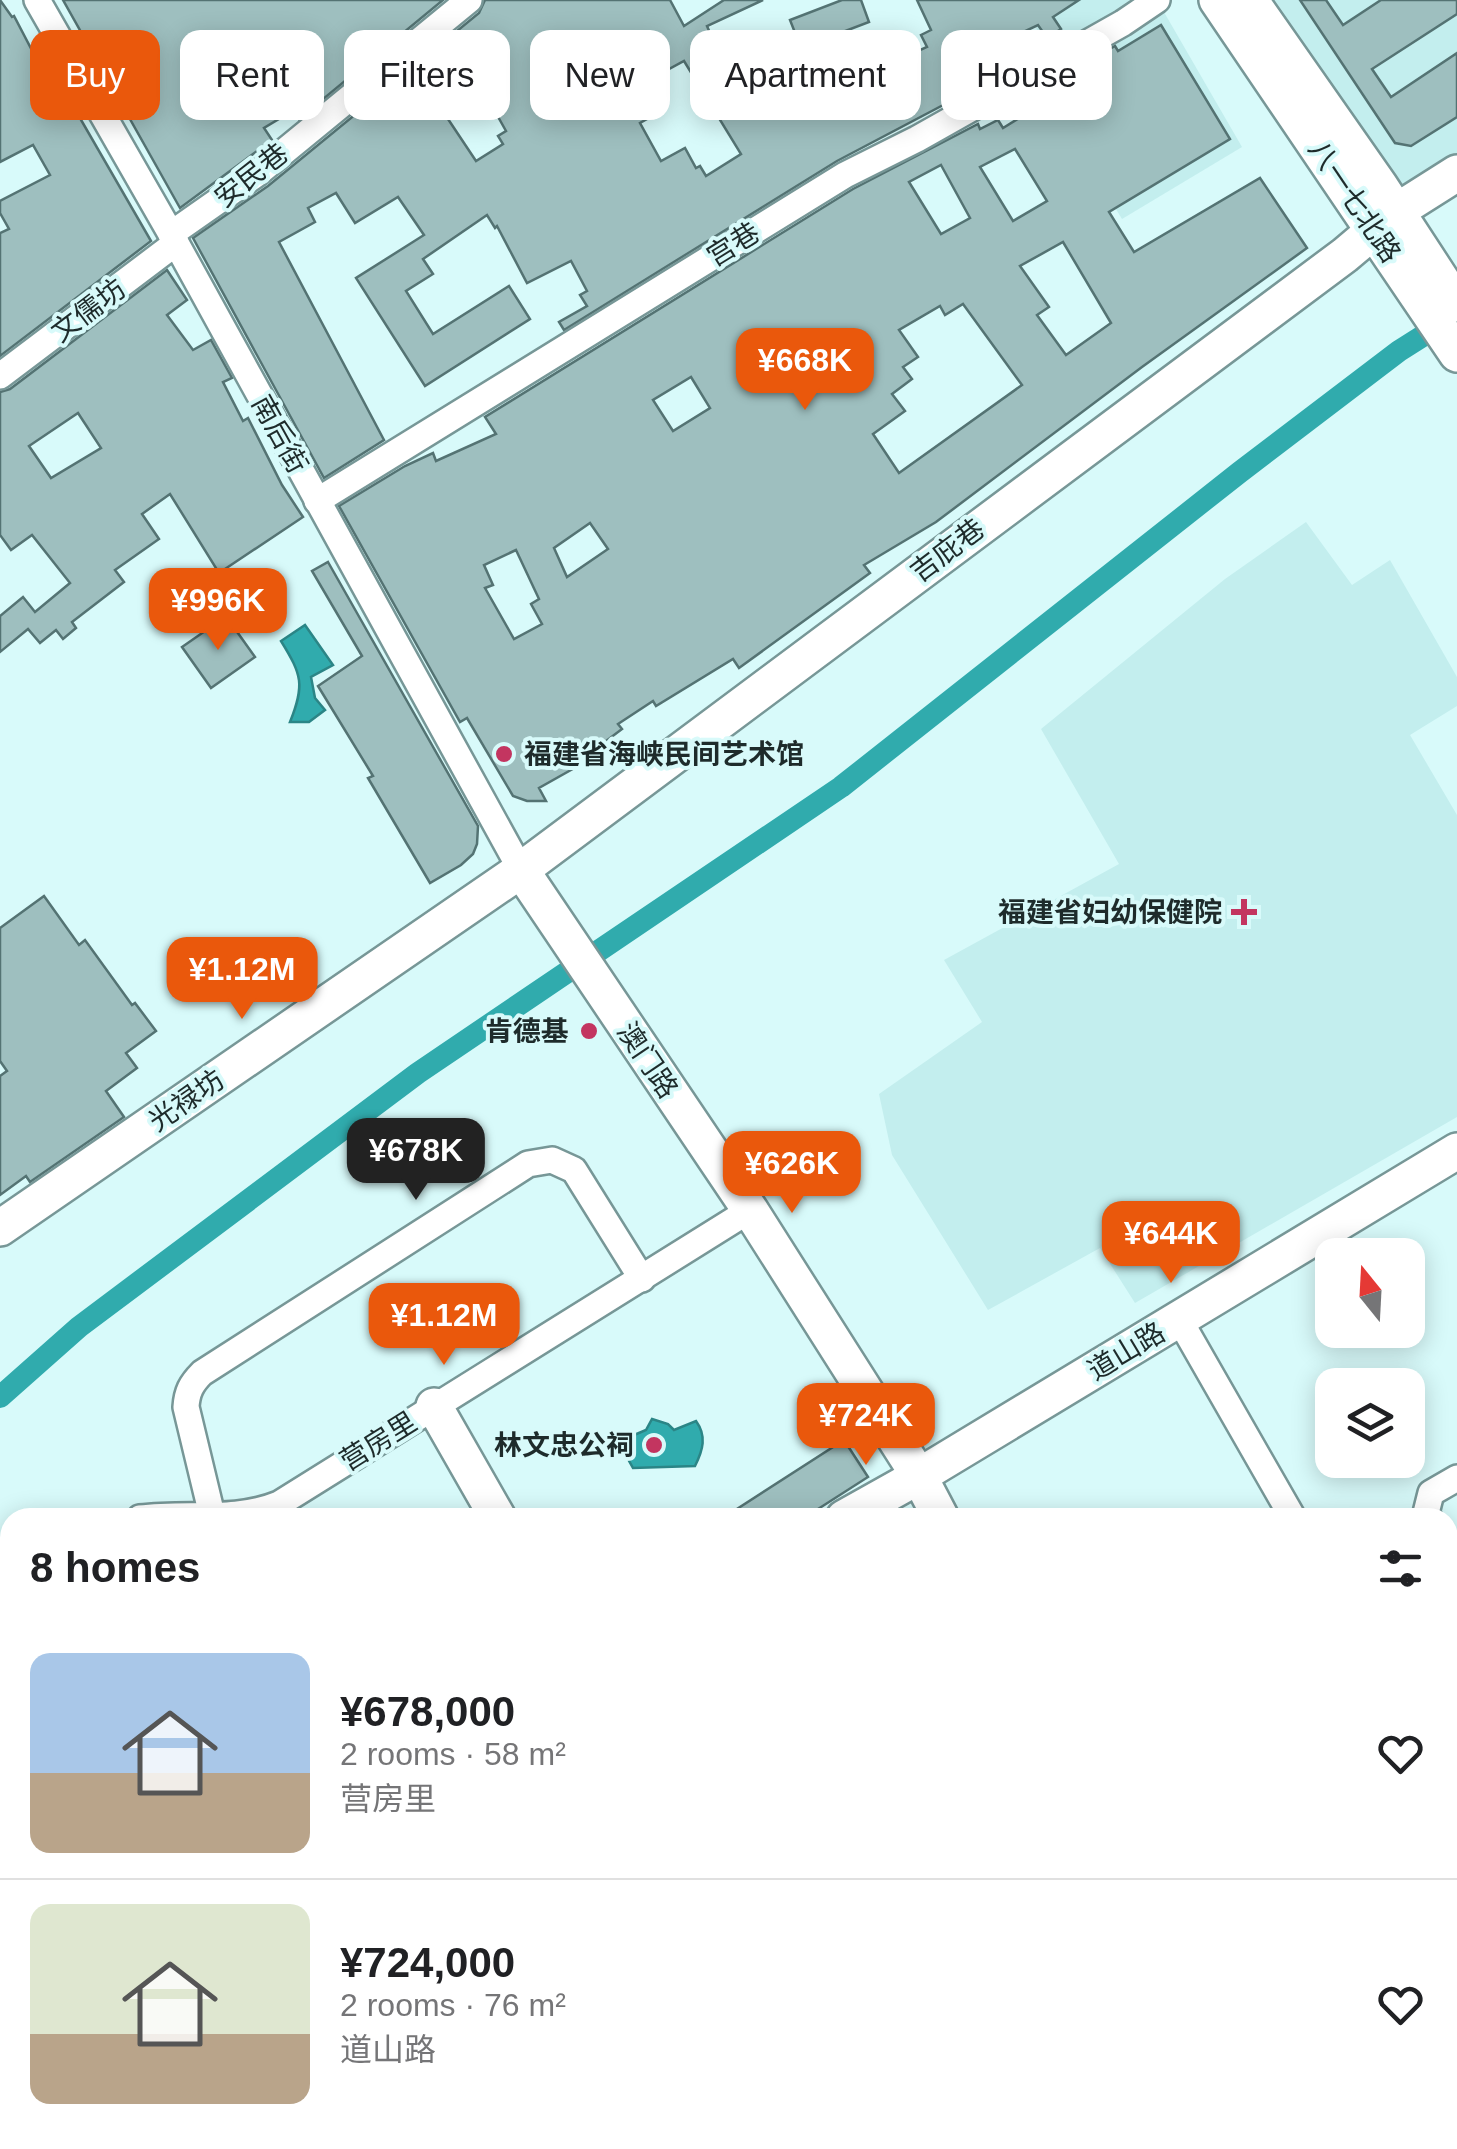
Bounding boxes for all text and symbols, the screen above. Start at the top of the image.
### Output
chip: Buy [30,30,160,120]
chip: Rent [180,30,324,120]
chip: Filters [344,30,510,120]
chip: New [530,30,670,120]
chip: Apartment [690,30,921,120]
chip: House [941,30,1112,120]
street label: 八一七北路 [1303,135,1407,268]
street label: 安民巷 [209,137,294,213]
street label: 宫巷 [701,216,765,272]
street label: 文儒坊 [45,273,131,348]
pin: ¥668K [735,328,875,413]
text: ¥668K [758,342,852,378]
street label: 南后街 [246,390,313,478]
street label: 吉庇巷 [904,513,990,588]
pin: ¥996K [148,568,288,653]
text: ¥996K [171,582,265,618]
place label: 福建省海峡民间艺术馆 [524,739,804,770]
marker: 福建省海峡民间艺术馆 [493,743,515,765]
place label: 福建省妇幼保健院 [998,897,1222,928]
marker: 福建省妇幼保健院 [1231,899,1257,925]
pin: ¥1.12M [161,937,323,1022]
text: ¥1.12M [189,951,295,987]
place label: 肯德基 [485,1016,569,1047]
street label: 澳门路 [611,1017,684,1104]
marker: 肯德基 [578,1020,600,1042]
street label: 光禄坊 [143,1064,230,1137]
pin: ¥678K [346,1118,486,1203]
pin: ¥626K [722,1131,862,1216]
text: ¥678K [369,1132,463,1168]
text: ¥626K [745,1145,839,1181]
pin: ¥644K [1101,1201,1241,1286]
text: ¥644K [1124,1215,1218,1251]
north arrow [1315,1238,1425,1348]
map controls [1315,1238,1425,1478]
pin: ¥1.12M [363,1283,525,1368]
text: ¥1.12M [391,1297,497,1333]
street label: 道山路 [1082,1317,1170,1386]
button: layers [1315,1368,1425,1478]
pin: ¥724K [796,1383,936,1468]
text: ¥724K [819,1397,913,1433]
street label: 营房里 [334,1406,422,1477]
place label: 林文忠公祠 [494,1430,634,1461]
marker: 林文忠公祠 [643,1434,665,1456]
icon: filters [1373,1541,1428,1596]
text: 8 homes [30,1544,200,1591]
text: ¥678,000 [340,1688,515,1735]
icon: home [110,1693,230,1813]
icon: heart [1373,1726,1428,1781]
text: 2 rooms · 58 m² [340,1736,566,1772]
text: 营房里 [340,1781,436,1817]
text: ¥724,000 [340,1939,515,1986]
icon: home [110,1944,230,2064]
icon: heart [1373,1977,1428,2032]
text: 2 rooms · 76 m² [340,1987,566,2023]
text: 道山路 [340,2032,436,2068]

